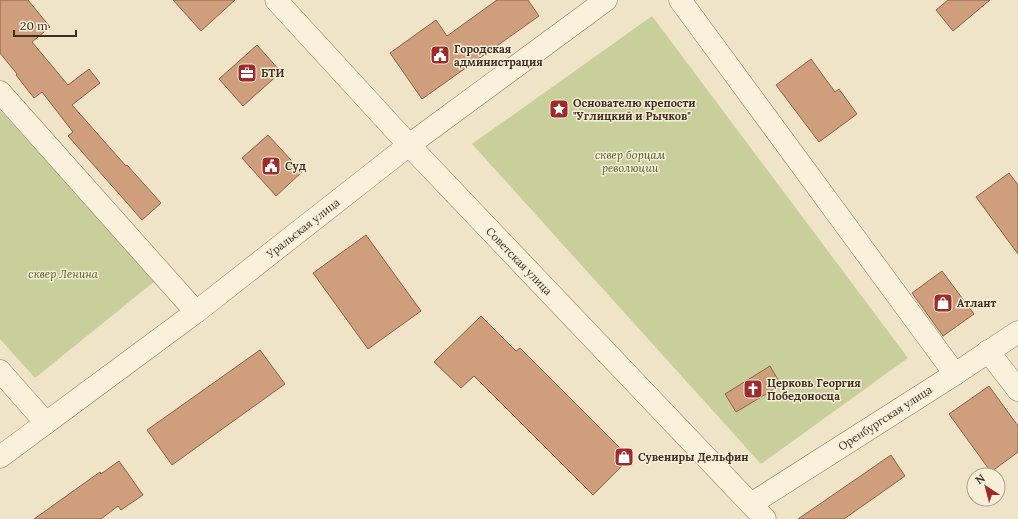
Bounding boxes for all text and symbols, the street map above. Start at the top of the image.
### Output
scale bar [14,12,76,38]
text: 20 m [20,18,48,33]
place label: Городская администрация [454,42,543,69]
public building icon: Городская администрация [429,44,451,66]
office icon: БТИ [236,62,258,84]
place label: БТИ [261,66,284,80]
place label: Основателю крепости "Углицкий и Рычков" [573,96,696,123]
place icon: Основателю крепости "Углицкий и Рычков" [548,98,570,120]
park label: сквер борцам революции [595,148,665,175]
public building icon: Суд [260,155,282,177]
place label: Суд [285,159,307,173]
street label: Уральская улица [263,195,343,262]
street label: Советская улица [483,224,555,298]
park label: сквер Ленина [28,267,99,281]
shop icon: Атлант [932,292,954,314]
place label: Атлант [957,296,997,310]
place label: Церковь Георгия Победоносца [767,376,861,403]
church icon: Церковь Георгия Победоносца [742,378,764,400]
street label: Оренбургская улица [835,382,935,454]
shop icon: Сувениры Дельфин [613,446,635,468]
place label: Сувениры Дельфин [638,450,749,464]
north arrow [966,467,1006,507]
text: N [973,470,988,487]

